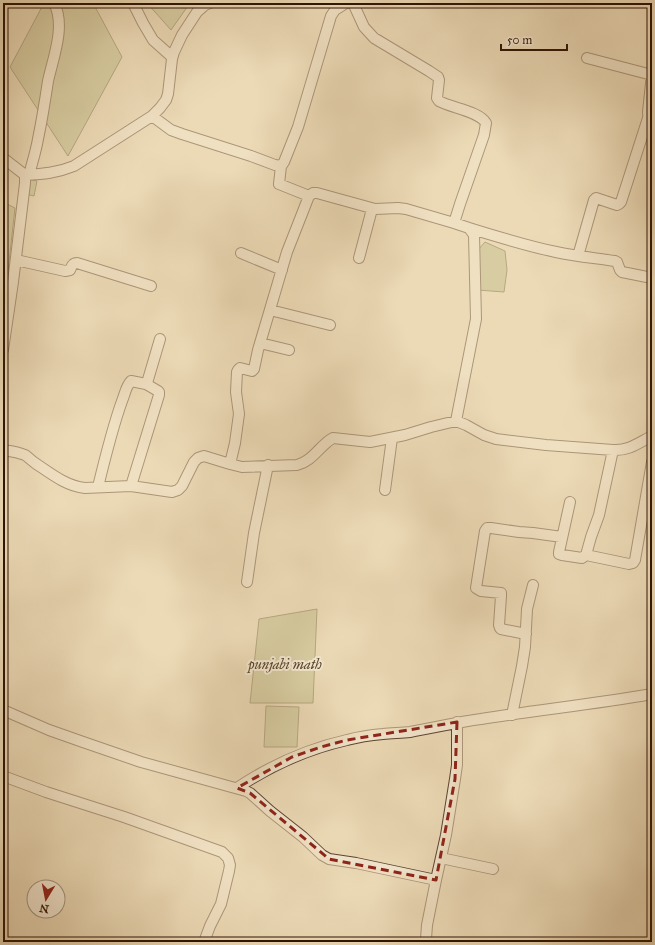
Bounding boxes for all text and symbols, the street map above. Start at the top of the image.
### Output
scale bar [501,26,567,52]
text: 50 m [507,33,532,47]
park label: punjabi math [246,656,322,674]
north arrow [26,879,66,919]
text: N [38,901,50,916]

